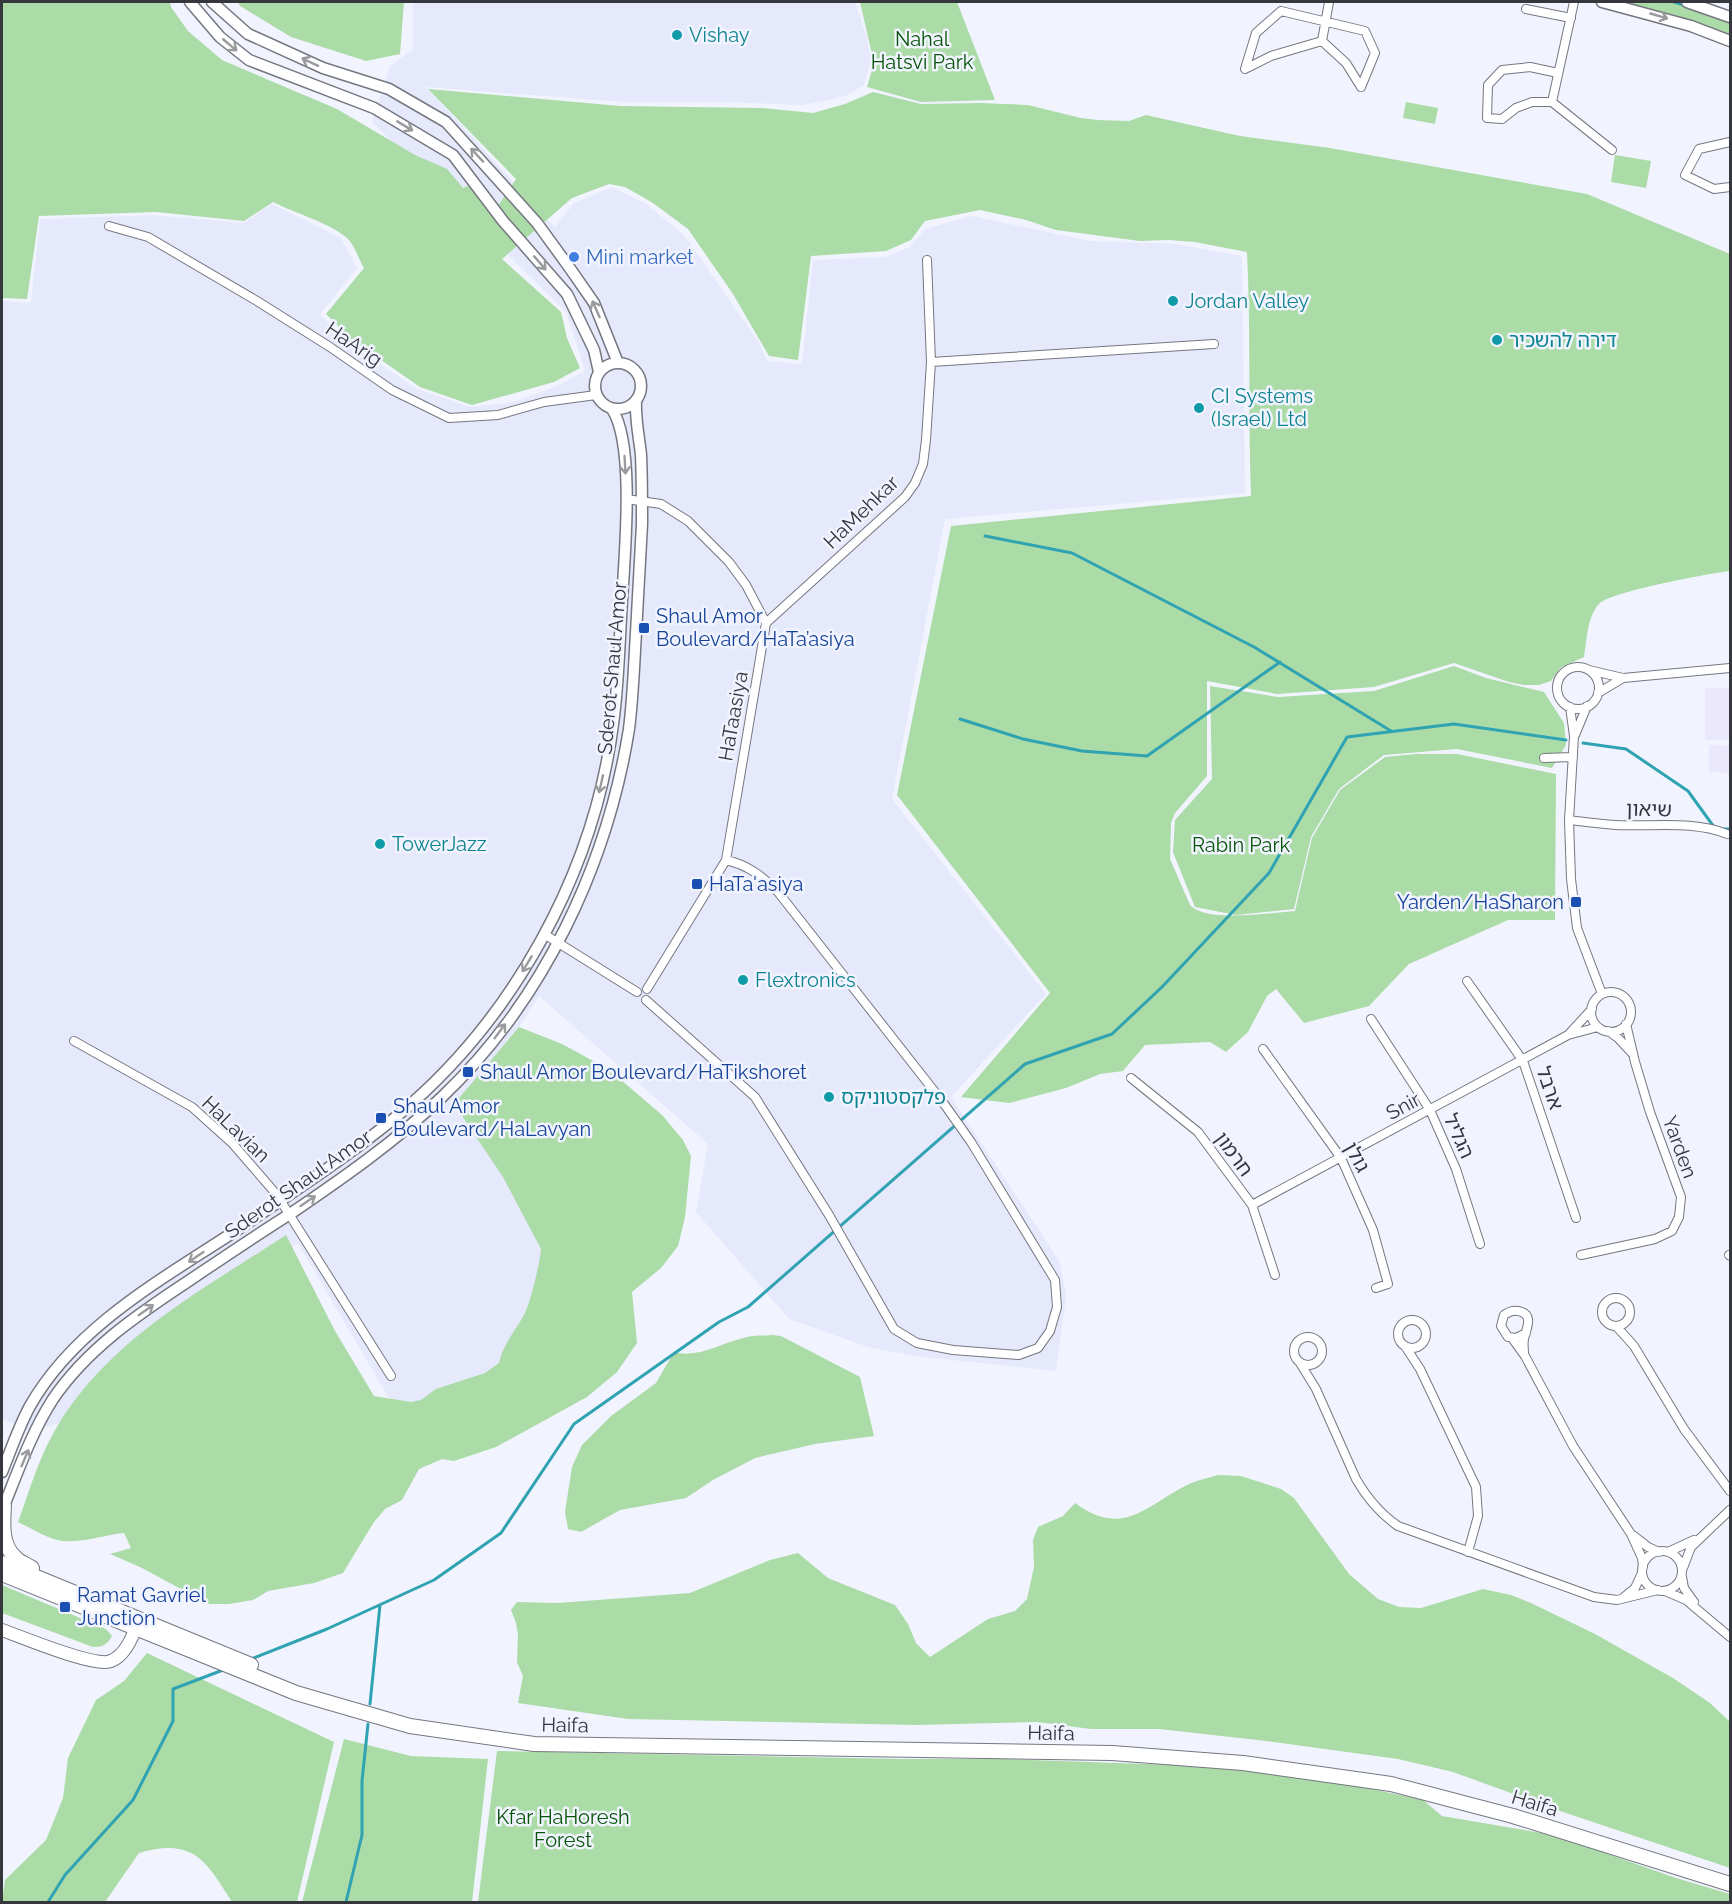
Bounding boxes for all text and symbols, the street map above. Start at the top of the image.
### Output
one-way arrow [1649,11,1668,22]
place label: Vishay [689,23,750,47]
park label: Nahal Hatsvi Park [871,27,974,74]
marker: Vishay [670,28,684,42]
one-way arrow [222,38,238,51]
one-way arrow [301,56,319,68]
one-way arrow [396,121,413,133]
one-way arrow [470,148,484,163]
place label: Mini market [586,245,694,269]
marker: Mini market [567,250,581,264]
one-way arrow [533,255,547,270]
place label: Jordan Valley [1185,289,1309,313]
marker: Jordan Valley [1166,294,1180,308]
one-way arrow [590,300,601,319]
street label: HaArig [321,316,387,372]
place label: דירה להשכיר [1509,328,1617,352]
marker: דירה להשכיר [1490,333,1504,347]
place label: CI Systems (Israel) Ltd [1211,384,1313,431]
marker: CI Systems (Israel) Ltd [1192,401,1206,415]
one-way arrow [620,454,631,474]
street label: HaMehkar [819,470,903,554]
street label: Sderot Shaul Amor [592,581,632,755]
place label: Shaul Amor Boulevard/HaTa’asiya [656,604,855,651]
marker: Shaul Amor Boulevard/HaTa’asiya [637,621,651,635]
street label: HaTaasiya [713,669,753,763]
one-way arrow [595,774,607,793]
street label: שיאון [1626,797,1672,821]
place label: TowerJazz [392,832,487,856]
park label: Rabin Park [1192,833,1290,857]
marker: TowerJazz [373,837,387,851]
place label: HaTa'asiya [709,872,803,896]
marker: HaTa'asiya [690,877,704,891]
place label: Yarden/HaSharon [1397,890,1564,914]
marker: Yarden/HaSharon [1569,895,1583,909]
one-way arrow [521,955,533,972]
place label: Flextronics [755,968,856,992]
marker: Flextronics [736,973,750,987]
one-way arrow [494,1024,507,1040]
place label: Shaul Amor Boulevard/HaTikshoret [480,1060,807,1084]
street label: ארבל [1531,1063,1569,1113]
marker: Shaul Amor Boulevard/HaTikshoret [461,1065,475,1079]
place label: פלקסטוניקס [841,1085,946,1109]
street label: Snir [1382,1087,1424,1125]
marker: פלקסטוניקס [822,1090,836,1104]
street label: HaLavian [197,1091,275,1167]
place label: Shaul Amor Boulevard/HaLavyan [393,1094,591,1141]
street label: הגליל [1439,1110,1479,1162]
marker: Shaul Amor Boulevard/HaLavyan [374,1111,388,1125]
street label: Yarden [1658,1112,1702,1182]
street label: Sderot Shaul Amor [220,1124,376,1244]
street label: חרמון [1210,1127,1258,1181]
street label: גולן [1339,1138,1375,1177]
one-way arrow [299,1195,316,1207]
one-way arrow [188,1251,205,1263]
one-way arrow [137,1304,154,1316]
one-way arrow [19,1449,31,1467]
place label: Ramat Gavriel Junction [77,1583,206,1630]
marker: Ramat Gavriel Junction [58,1600,72,1614]
street label: Haifa [541,1713,589,1737]
street label: Haifa [1027,1721,1075,1745]
street label: Haifa [1509,1785,1561,1821]
park label: Kfar HaHoresh Forest [496,1805,630,1852]

